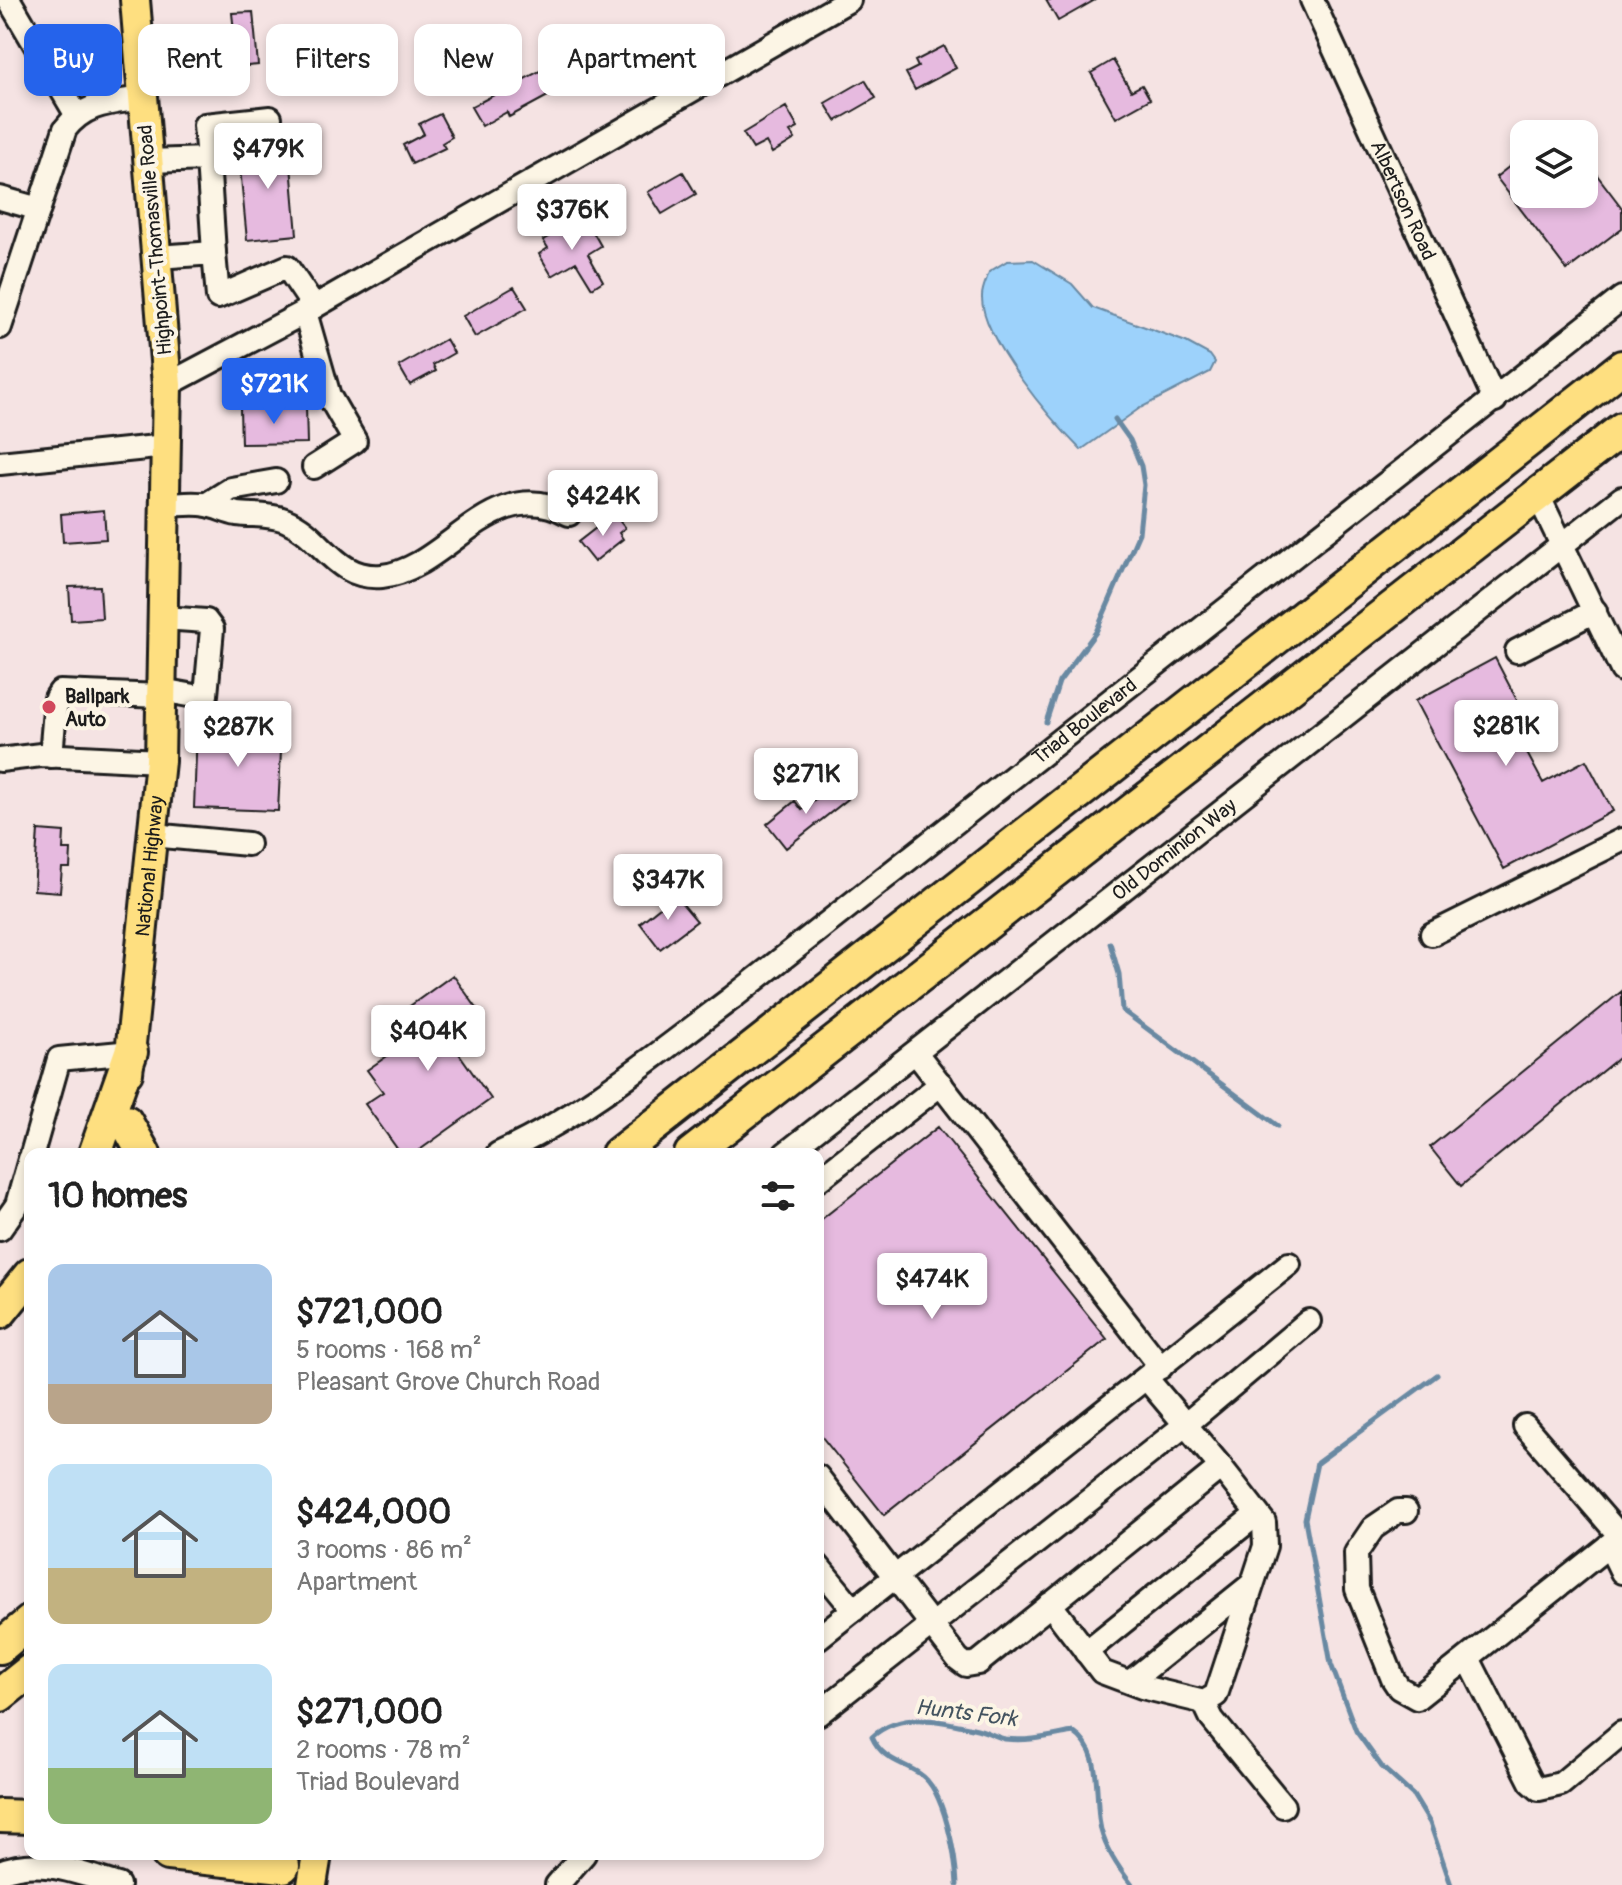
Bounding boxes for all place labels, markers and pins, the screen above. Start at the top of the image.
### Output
pin: $479K [212,123,324,191]
pin: $376K [516,184,628,252]
pin: $721K [218,358,330,426]
pin: $424K [547,470,659,538]
place label: Ballpark Auto [65,684,130,732]
marker: Ballpark Auto [40,698,58,716]
pin: $281K [1450,700,1562,768]
pin: $287K [182,701,294,769]
pin: $271K [750,748,862,816]
pin: $347K [612,854,724,922]
pin: $404K [372,1005,484,1073]
pin: $474K [876,1253,988,1321]

